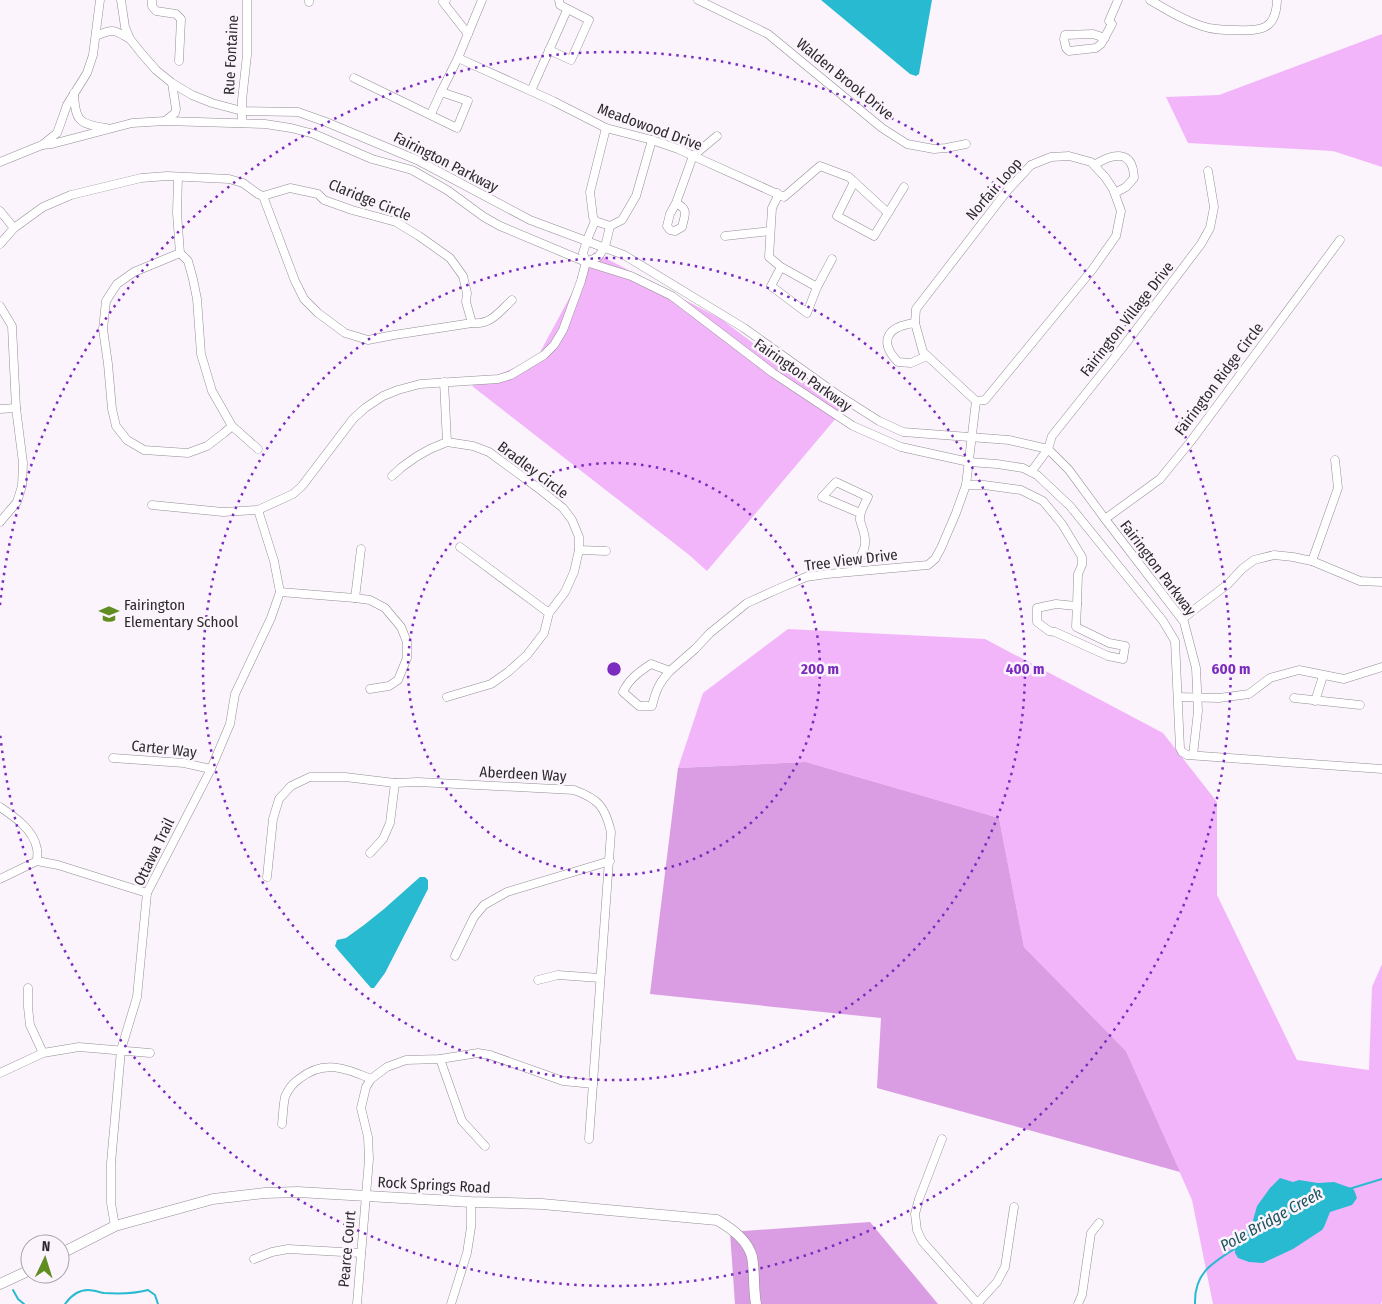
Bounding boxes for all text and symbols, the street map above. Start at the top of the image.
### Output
street label: Rue Fontaine [220,15,242,95]
street label: Walden Brook Drive [793,34,897,124]
street label: Meadowood Drive [595,100,705,154]
street label: Fairington Parkway [391,128,502,196]
street label: Norfair Loop [962,154,1026,224]
street label: Claridge Circle [326,175,414,225]
street label: Fairington Village Drive [1077,258,1177,380]
street label: Fairington Ridge Circle [1171,319,1267,439]
street label: Fairington Parkway [751,335,855,415]
street label: Bradley Circle [494,438,572,502]
street label: Fairington Parkway [1116,517,1200,620]
street label: Tree View Drive [803,545,899,575]
place label: Fairington Elementary School [124,596,238,631]
school or university icon: Fairington Elementary School [98,603,120,625]
centre of rings [605,660,623,678]
text: 200 m [800,660,839,678]
text: 400 m [1006,660,1044,678]
text: 600 m [1212,660,1250,678]
street label: Carter Way [130,737,198,761]
street label: Aberdeen Way [479,763,567,785]
street label: Ottawa Trail [130,815,178,889]
street label: Rock Springs Road [377,1173,491,1197]
water label: Pole Bridge Creek [1217,1183,1326,1255]
street label: Pearce Court [335,1210,359,1288]
north arrow [20,1234,70,1284]
text: N [41,1238,51,1255]

